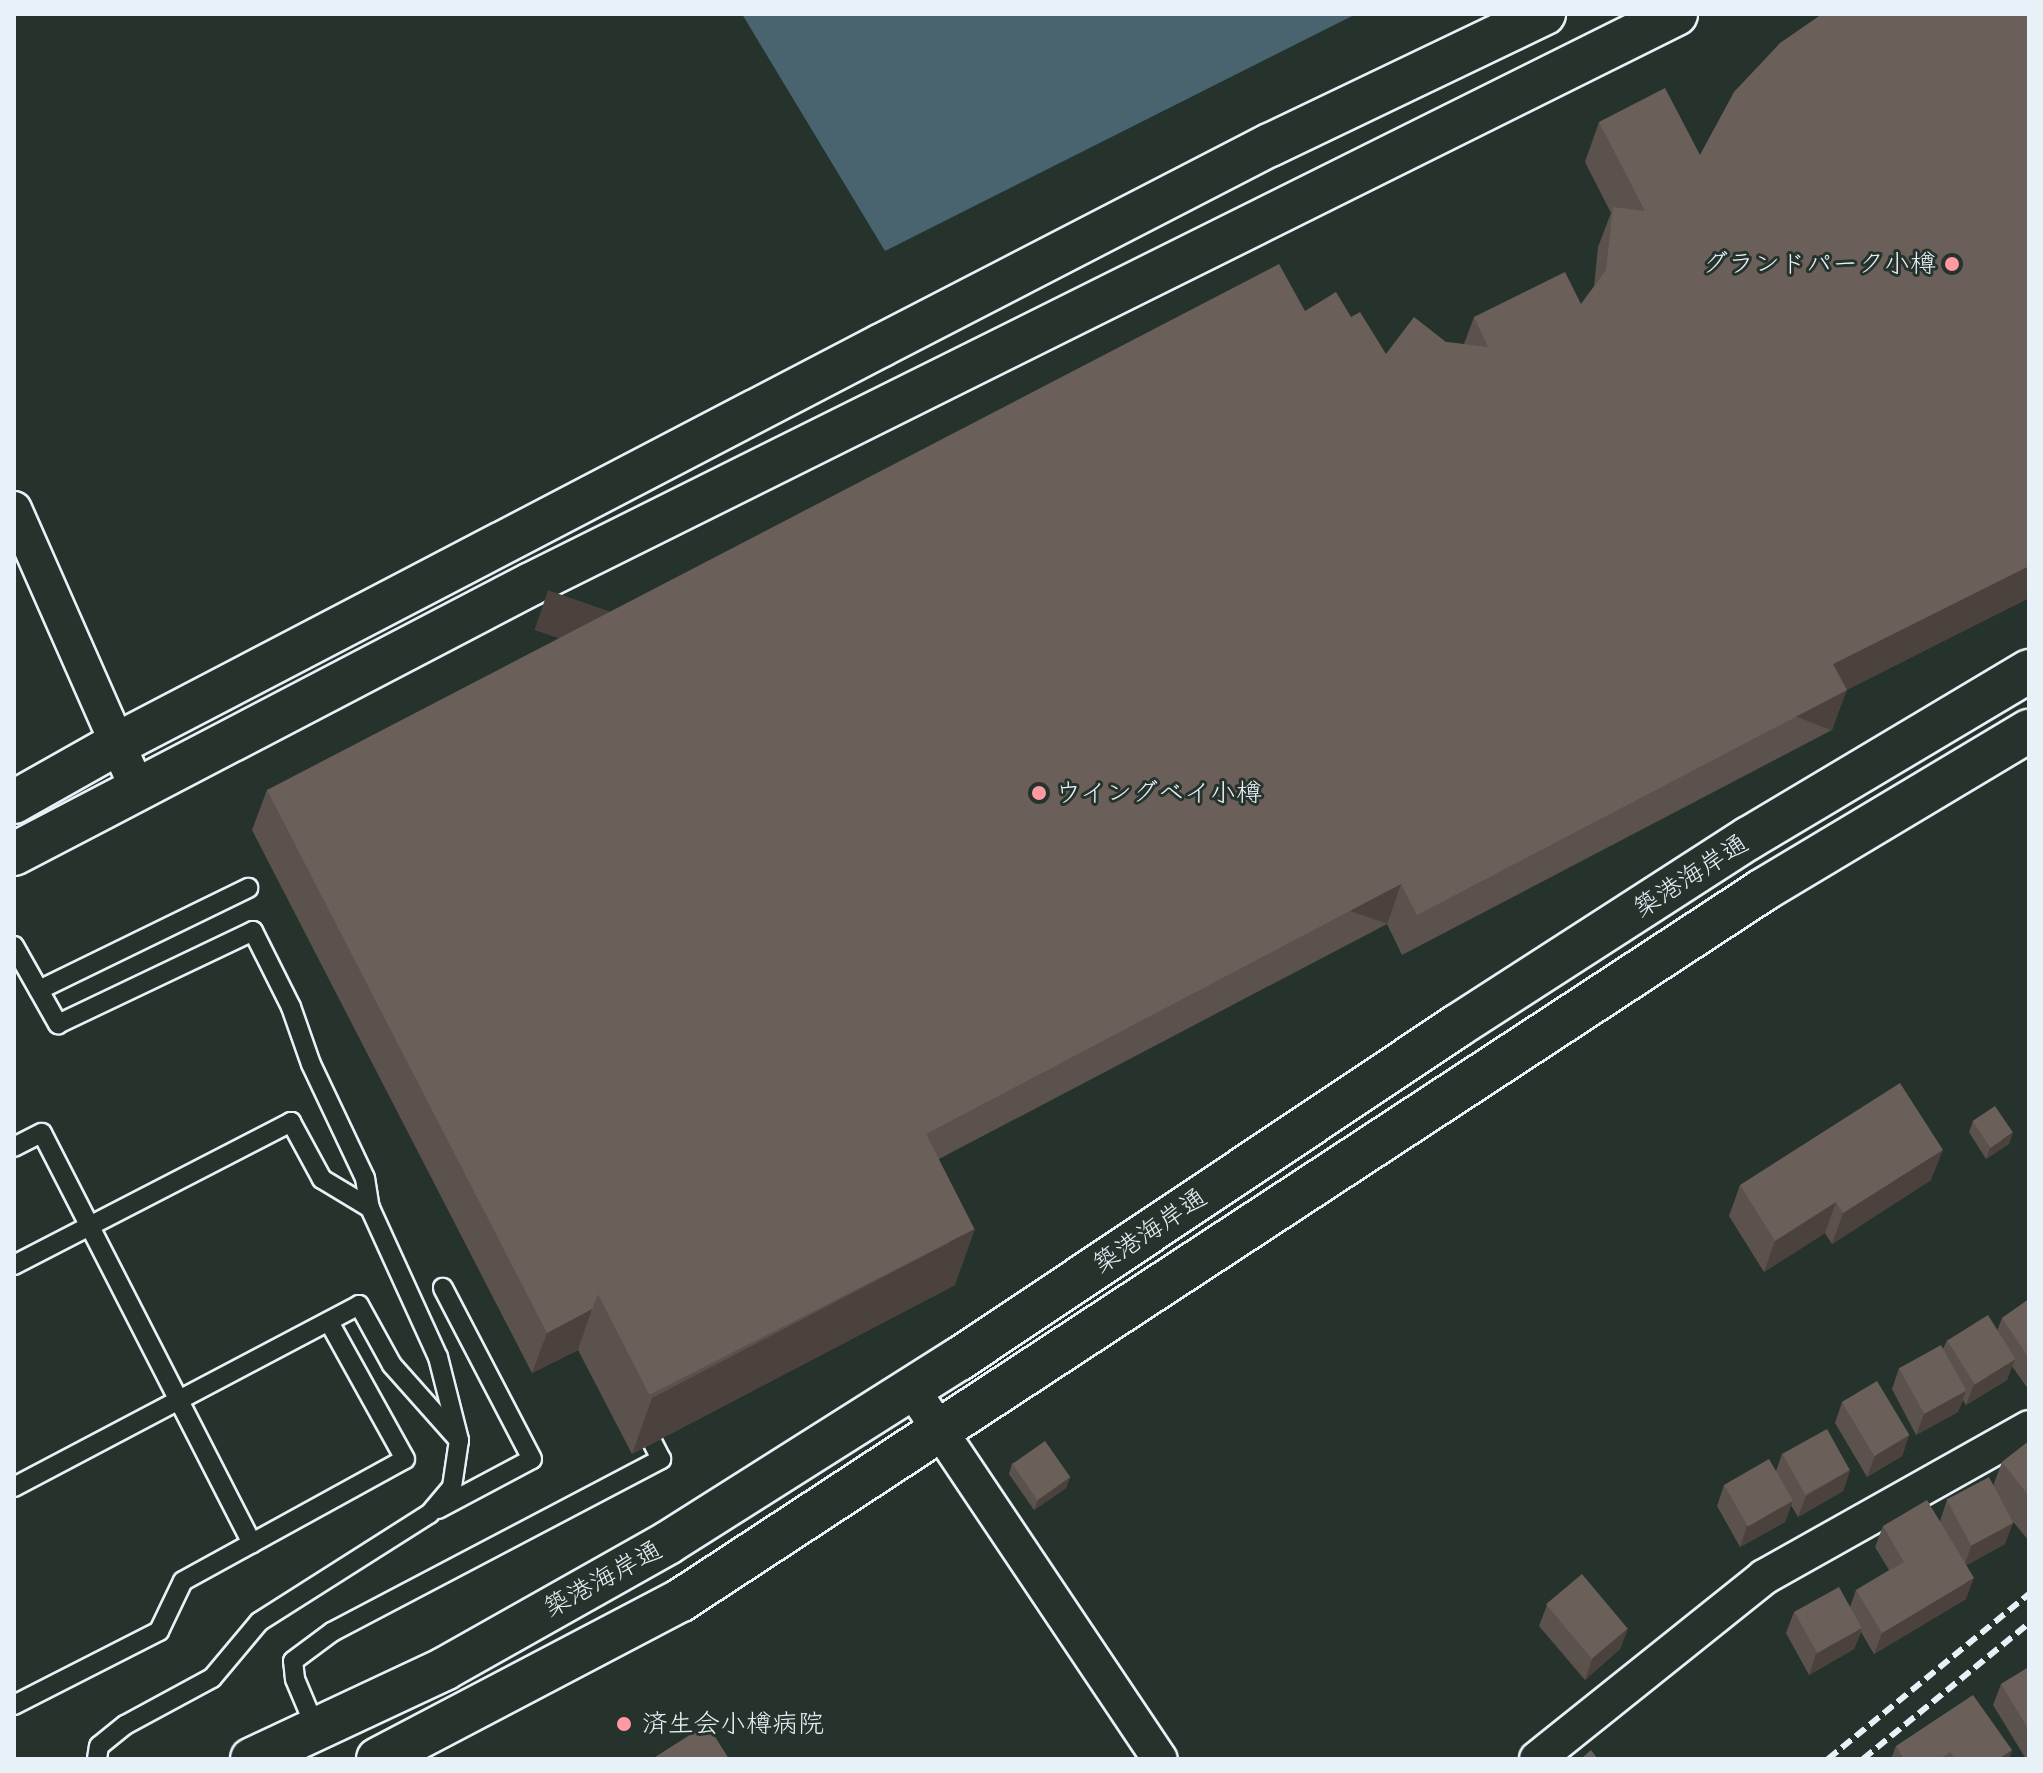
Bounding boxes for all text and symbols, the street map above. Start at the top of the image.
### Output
place label: グランドパーク小樽 [1702,248,1936,280]
marker: グランドパーク小樽 [1943,255,1961,273]
place label: ウイングベイ小樽 [1055,777,1263,809]
marker: ウイングベイ小樽 [1030,784,1048,802]
street label: 築港海岸通 [1628,828,1754,924]
street label: 築港海岸通 [1087,1182,1213,1280]
street label: 築港海岸通 [539,1534,667,1624]
place label: 済生会小樽病院 [642,1708,824,1740]
marker: 済生会小樽病院 [613,1713,635,1735]

